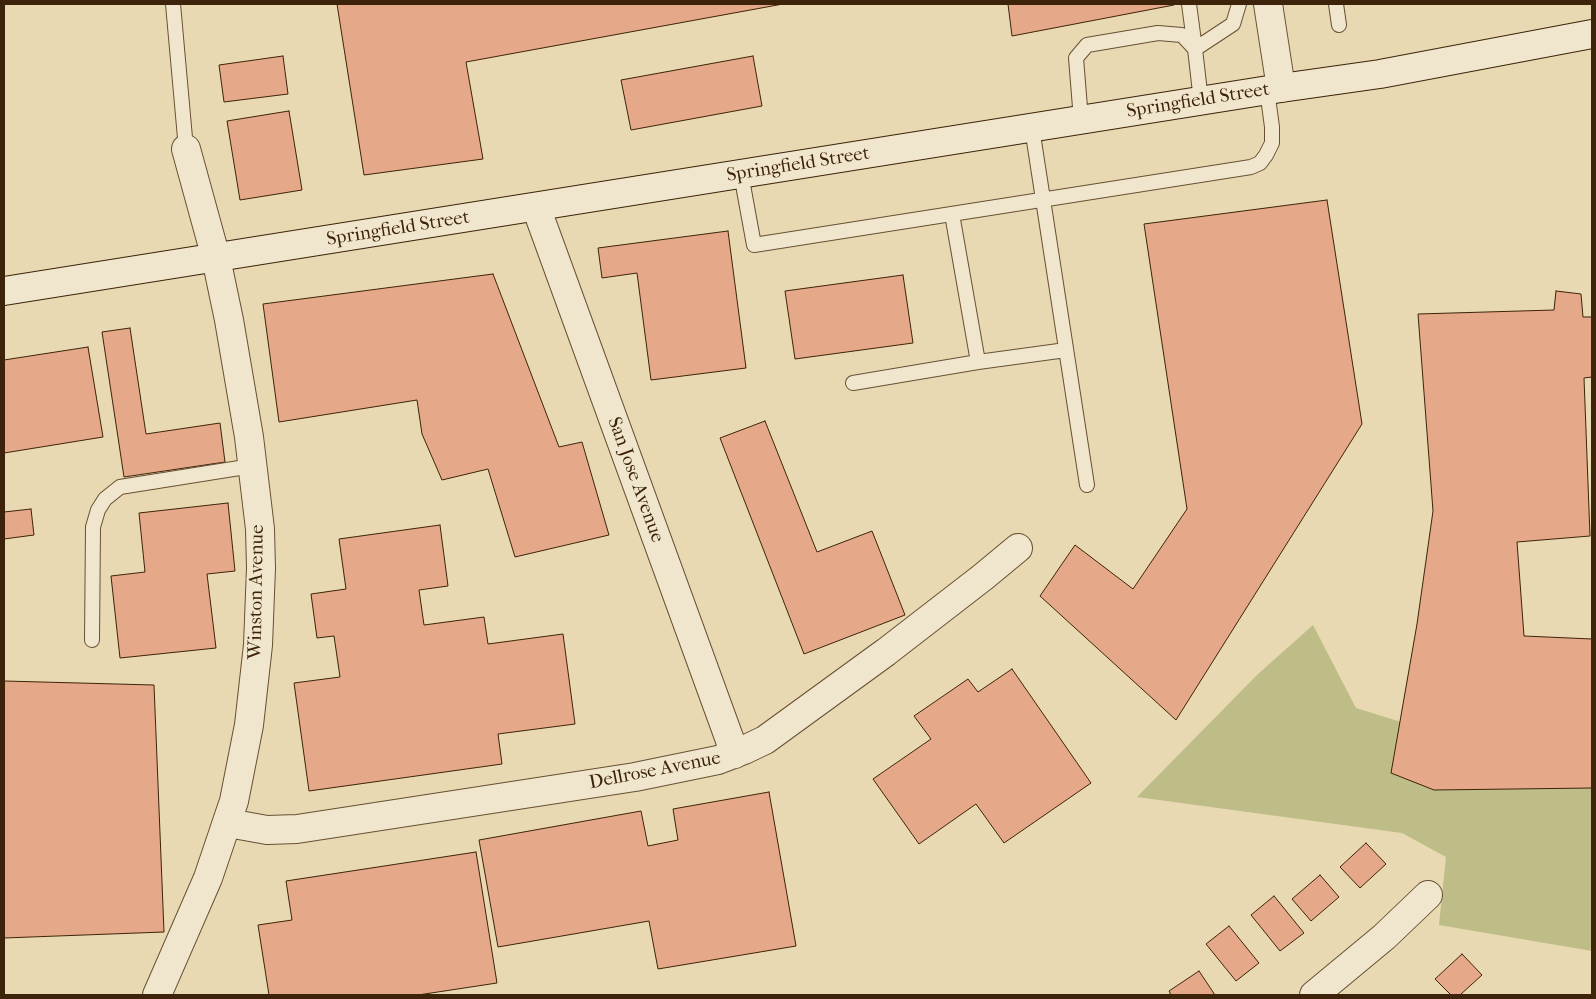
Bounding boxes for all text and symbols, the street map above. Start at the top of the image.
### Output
street label: Springfield Street [1125,78,1271,124]
street label: Springfield Street [725,142,871,188]
street label: Springfield Street [325,206,471,252]
street label: San Jose Avenue [602,414,668,546]
street label: Winston Avenue [244,524,270,660]
street label: Dellrose Avenue [587,747,723,795]

